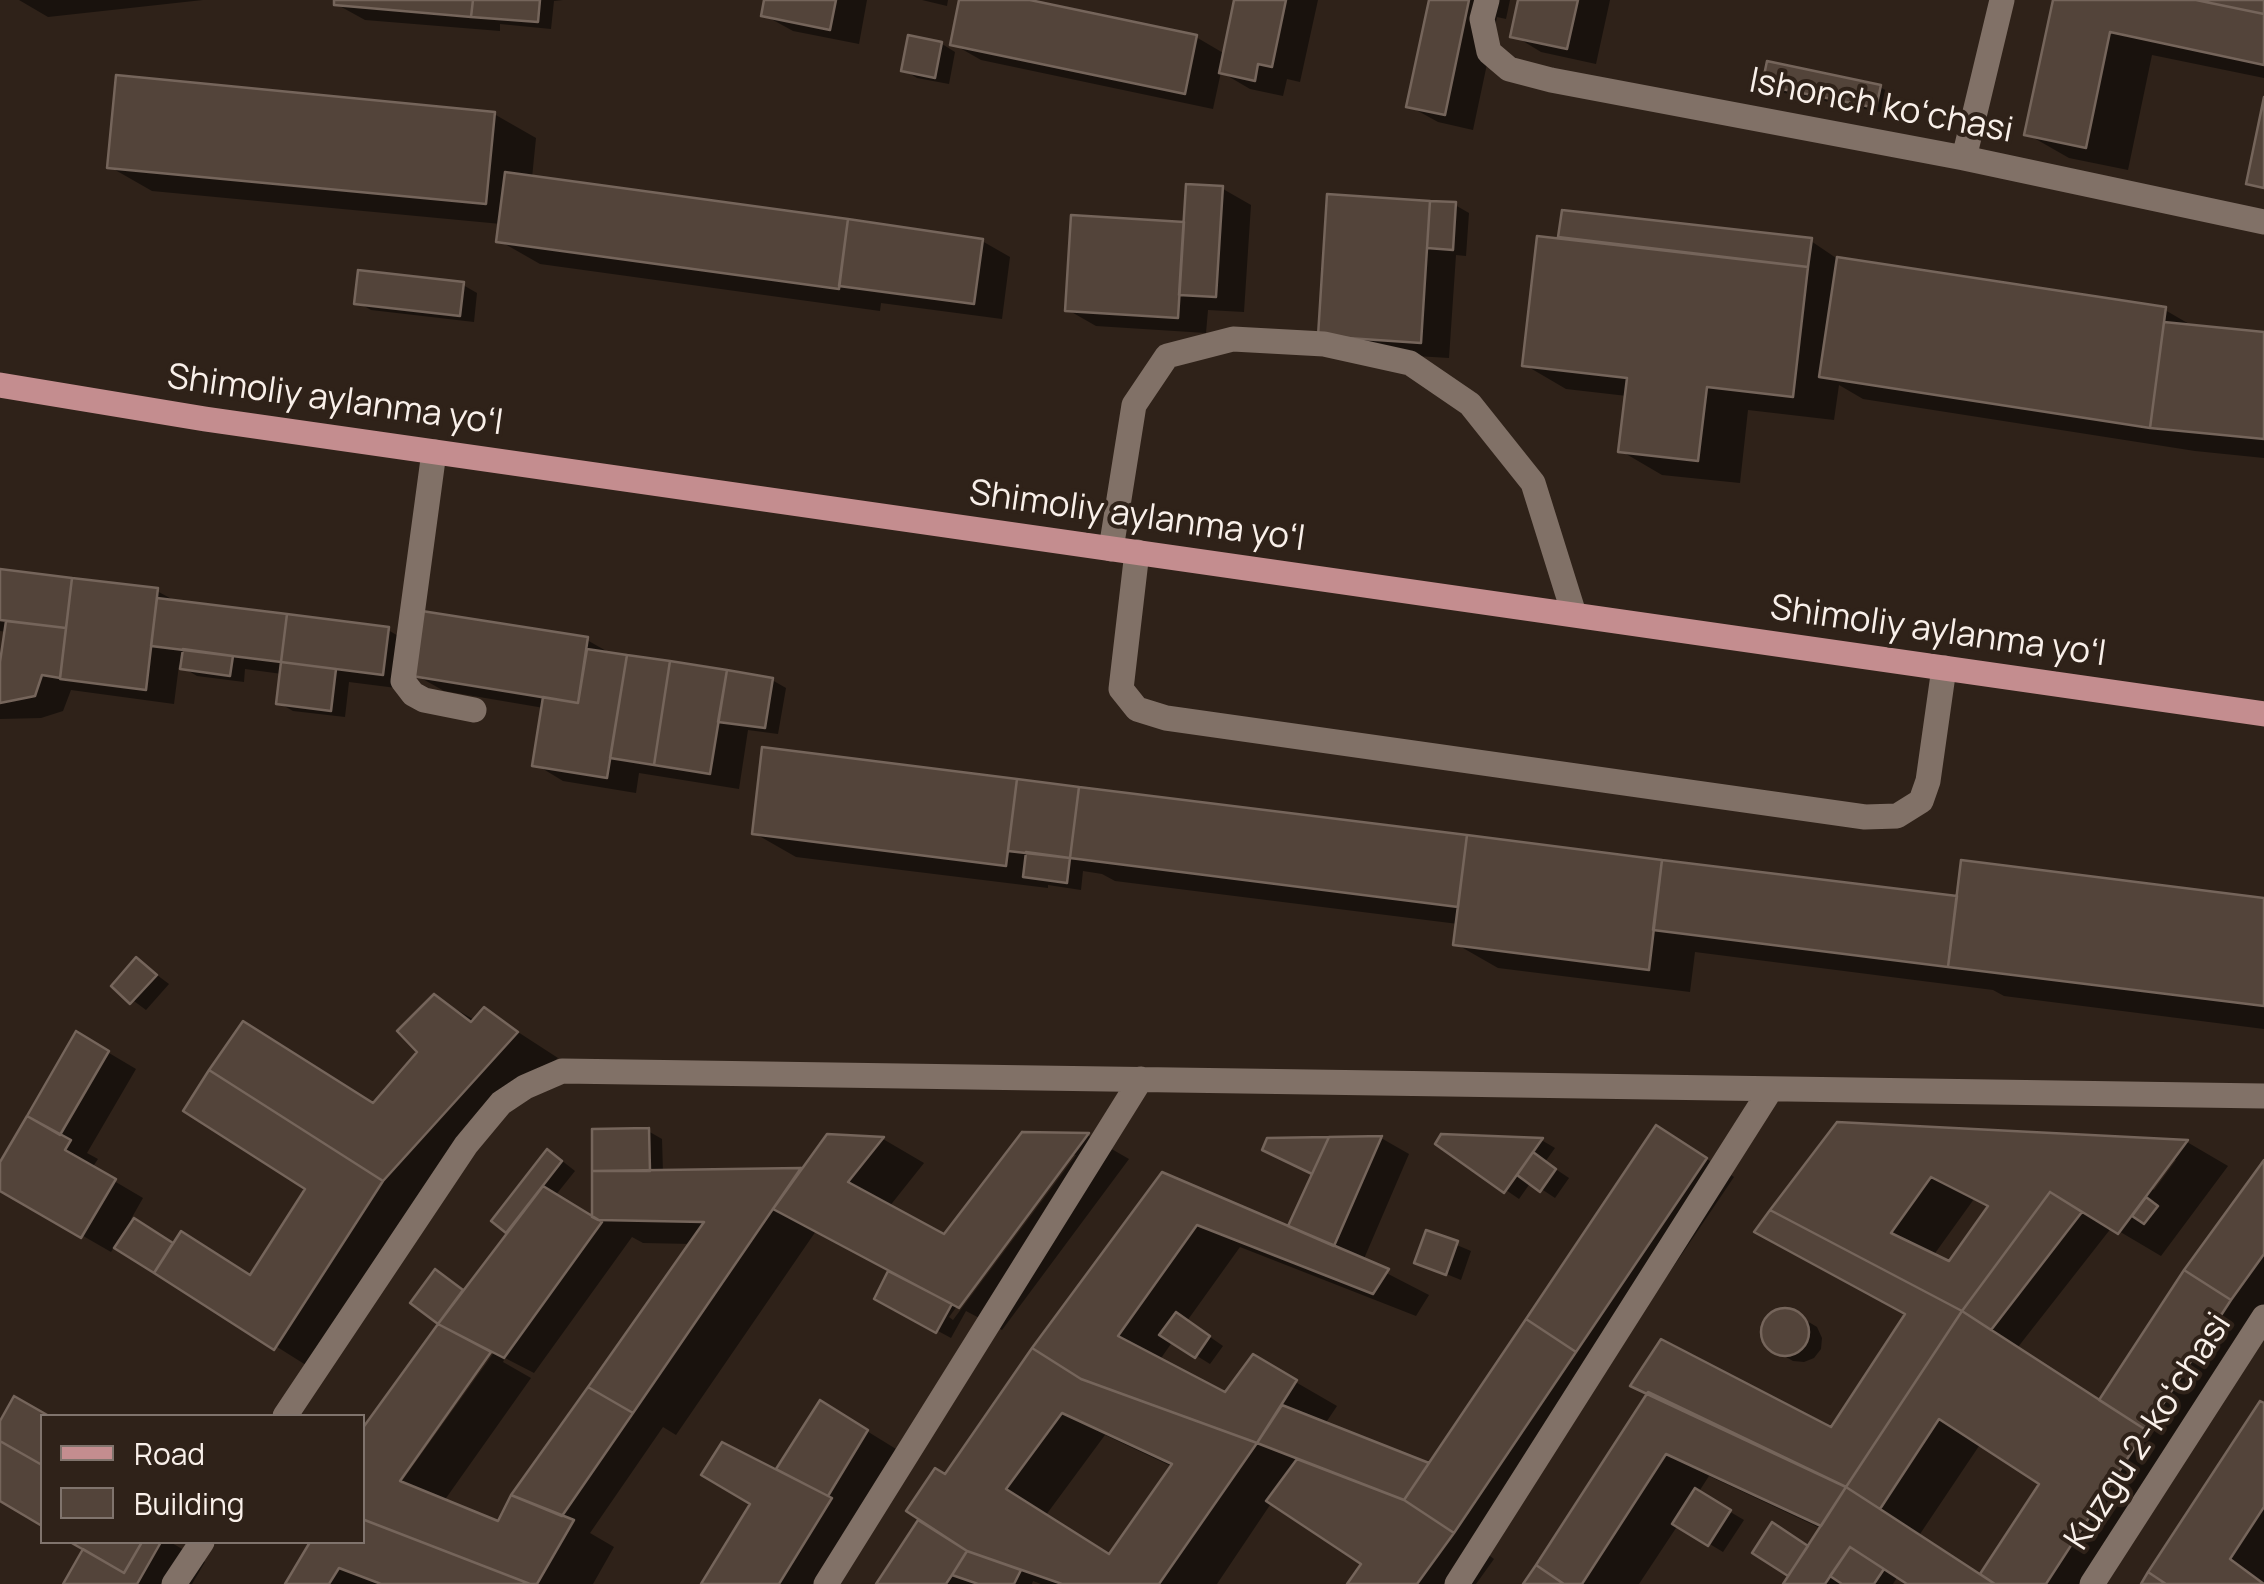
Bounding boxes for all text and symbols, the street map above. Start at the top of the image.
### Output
street label: Ishonch koʻchasi [1746,61,2016,153]
street label: Shimoliy aylanma yoʻl [165,357,505,445]
street label: Shimoliy aylanma yoʻl [967,473,1307,561]
street label: Shimoliy aylanma yoʻl [1768,588,2108,676]
street label: Kuzgu 2-koʻchasi [2057,1306,2241,1558]
legend [40,1414,365,1544]
text: Road [134,1433,205,1474]
text: Building [134,1483,245,1524]

